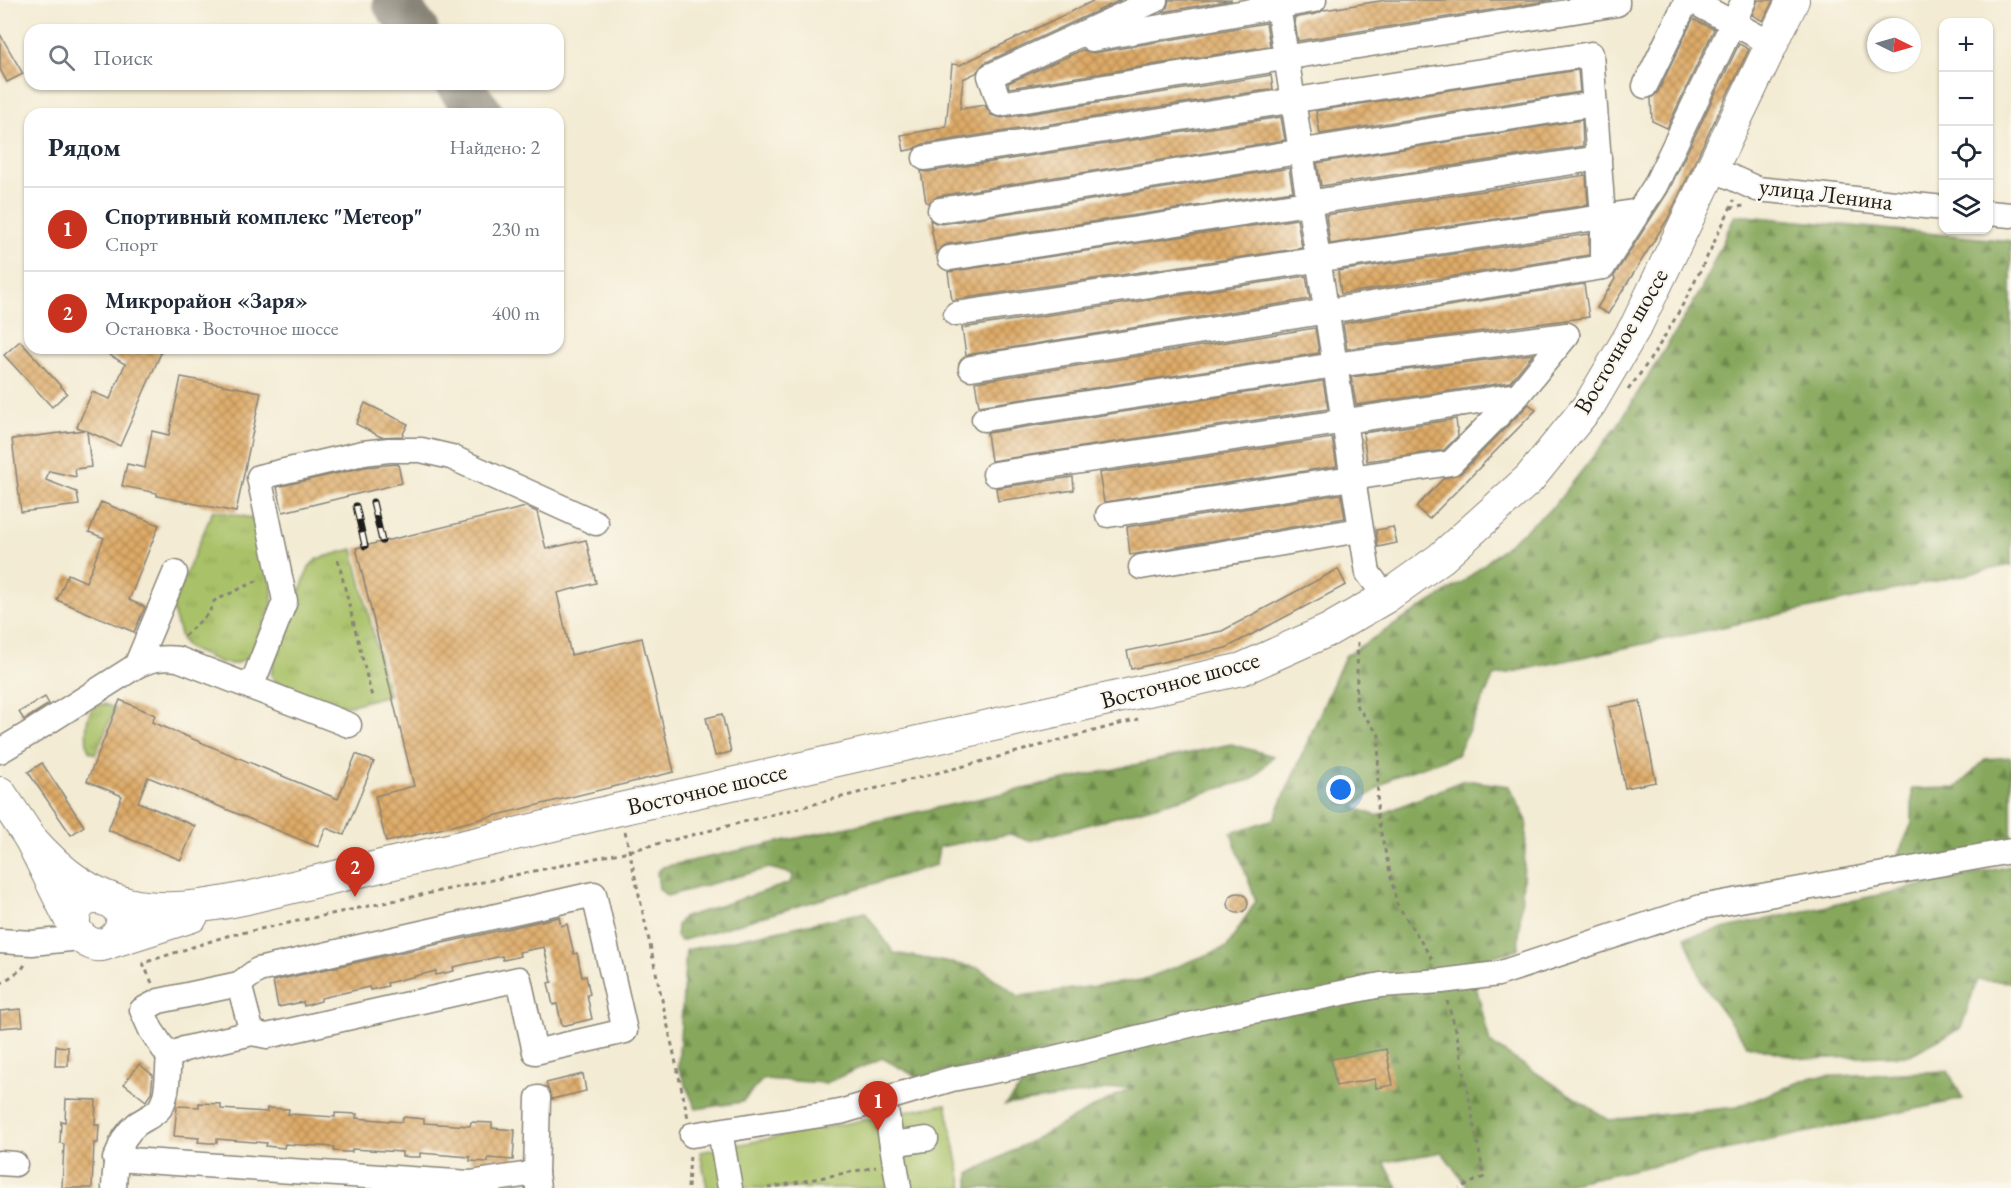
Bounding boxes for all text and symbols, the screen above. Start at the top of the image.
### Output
north arrow [1867,18,1921,72]
map controls [1939,18,1993,234]
button: + [1939,18,1993,72]
search box [24,24,564,90]
icon: search [45,41,78,74]
text: Поиск [93,43,153,72]
button: − [1939,72,1993,126]
button: locate [1939,126,1993,180]
text: Рядом [48,130,121,164]
text: Найдено: 2 [449,134,540,160]
street label: улица Ленина [1757,170,1895,217]
button: layers [1939,180,1993,234]
text: Спортивный комплекс "Метеор" [105,202,422,231]
text: 1 [62,216,73,242]
text: 230 m [492,216,540,242]
text: Спорт [105,231,158,257]
street label: Восточное шоссе [1566,262,1675,419]
text: Микрорайон «Заря» [105,286,308,315]
text: 2 [62,300,73,326]
text: 400 m [492,300,540,326]
text: Остановка · Восточное шоссе [105,315,339,341]
street label: Восточное шоссе [1097,643,1263,716]
street label: Восточное шоссе [624,755,790,822]
your location [1326,775,1355,804]
pin: 2 [336,848,374,897]
pin: 1 [858,1082,898,1131]

